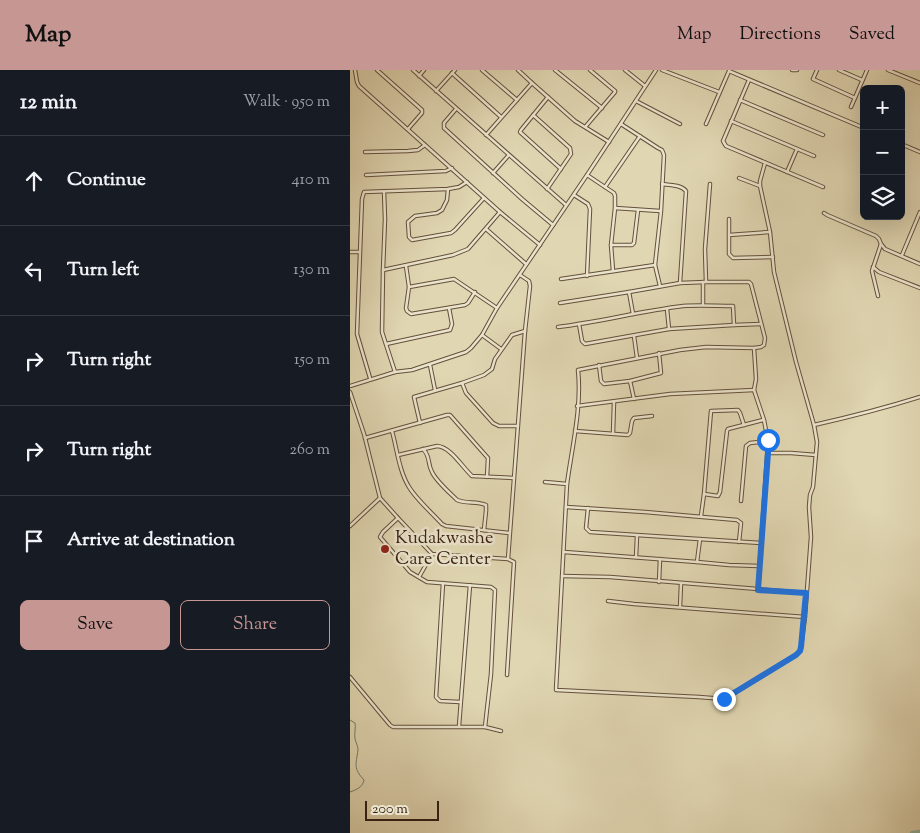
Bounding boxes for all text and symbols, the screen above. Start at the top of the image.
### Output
text: Map [25,18,71,52]
text: Map [677,22,712,48]
text: Directions [740,22,821,48]
text: Saved [849,22,895,48]
map controls [860,85,905,220]
button: + [860,85,905,130]
text: 12 min [20,88,77,118]
text: Walk · 950 m [243,91,330,114]
button: − [860,130,905,175]
icon: ahead [20,167,48,195]
text: Continue [67,167,146,194]
text: 410 m [292,169,330,192]
button: layers [860,175,905,220]
icon: left [20,257,48,285]
text: Turn left [67,257,139,284]
text: 130 m [293,259,330,282]
icon: right [20,347,48,375]
text: Turn right [67,347,151,374]
text: 150 m [294,349,330,372]
route start [757,429,780,452]
icon: right [20,437,48,465]
text: Turn right [67,437,151,464]
text: 260 m [289,439,330,462]
place label: Kudakwashe Care Center [395,526,493,573]
icon: arrive [20,527,48,555]
text: Arrive at destination [67,527,235,554]
marker: Kudakwashe Care Center [379,543,391,555]
button: Save [20,600,170,650]
button: Share [180,600,330,650]
route end [713,688,736,711]
scale bar [365,798,439,821]
text: 200 m [372,800,408,820]

